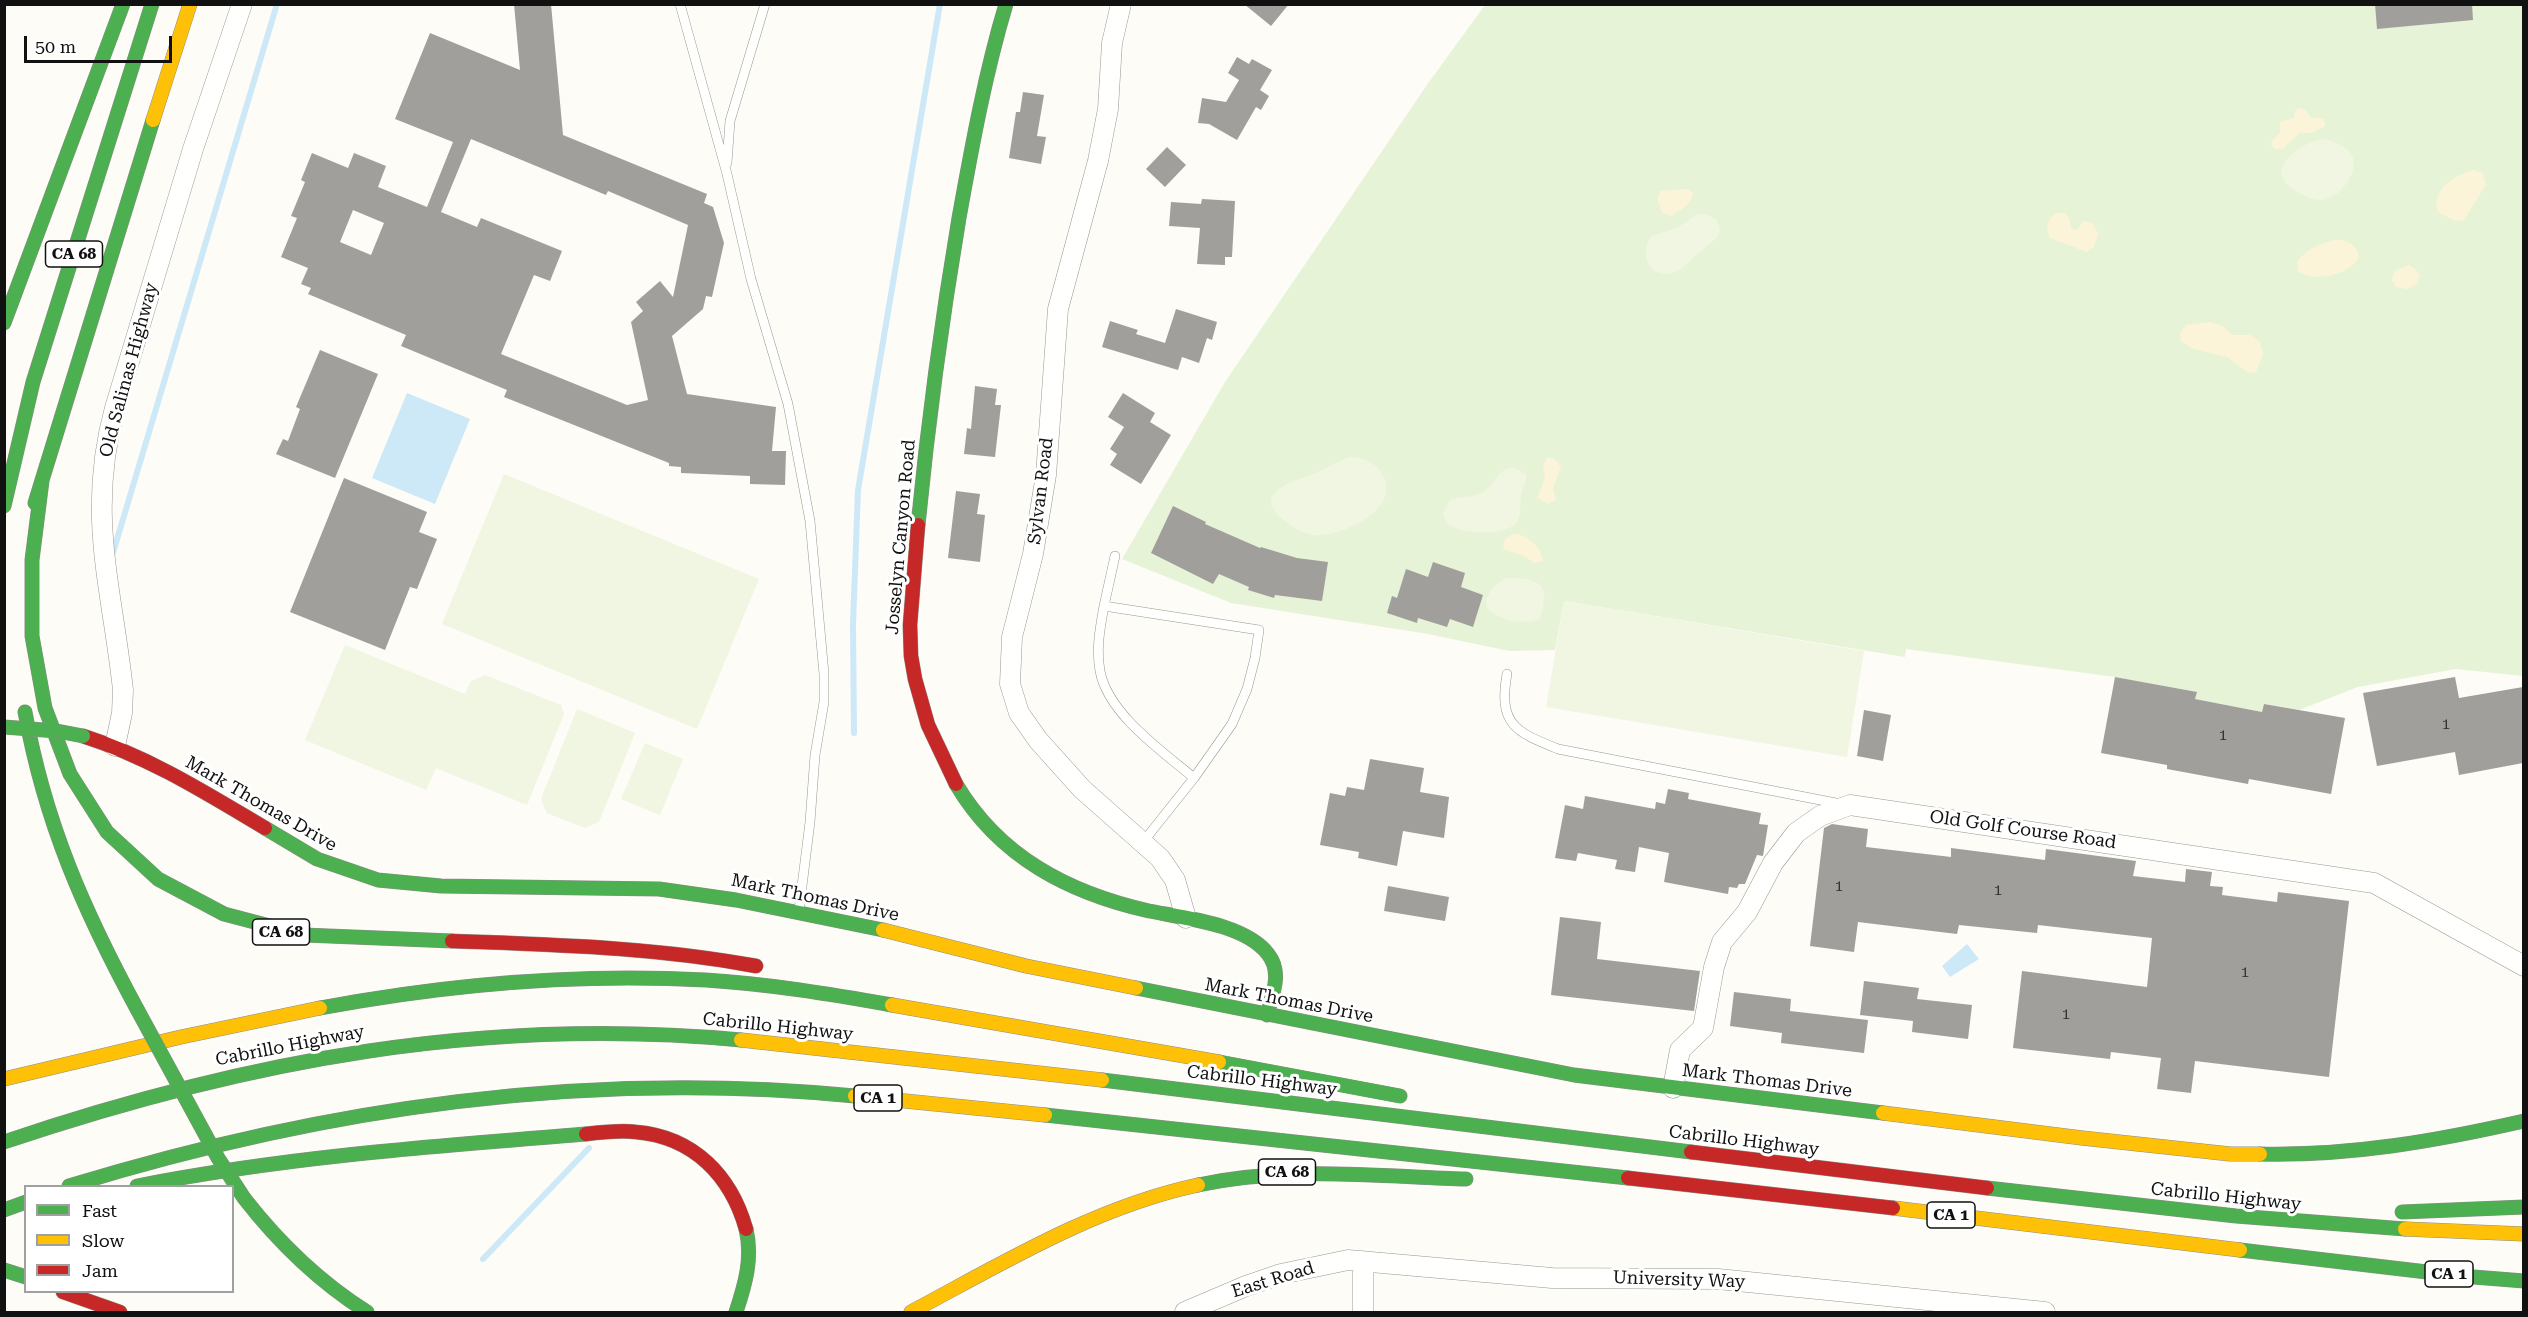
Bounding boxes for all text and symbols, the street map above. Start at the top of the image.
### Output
scale bar [27,24,176,62]
text: 50 m [35,36,76,57]
road number: CA 68 [46,241,103,267]
street label: Old Salinas Highway [95,280,163,460]
street label: Sylvan Road [1024,436,1058,546]
street label: Josselyn Canyon Road [882,439,920,635]
house number: 1 [2442,716,2450,734]
house number: 1 [2219,727,2227,745]
street label: Mark Thomas Drive [182,752,340,856]
street label: Old Golf Course Road [1928,806,2118,854]
street label: Mark Thomas Drive [729,870,901,926]
house number: 1 [1835,878,1843,896]
house number: 1 [1994,882,2002,900]
road number: CA 68 [252,919,310,945]
house number: 1 [2241,964,2249,982]
street label: Mark Thomas Drive [1203,974,1375,1028]
house number: 1 [2062,1006,2070,1024]
street label: Cabrillo Highway [702,1008,854,1046]
street label: Cabrillo Highway [214,1021,366,1071]
street label: Mark Thomas Drive [1681,1060,1853,1102]
street label: Cabrillo Highway [1186,1061,1338,1101]
road number: CA 1 [854,1085,902,1111]
street label: Cabrillo Highway [1668,1121,1820,1161]
road number: CA 68 [1258,1159,1316,1185]
street label: Cabrillo Highway [2150,1178,2302,1216]
legend [24,1185,234,1293]
text: Fast [82,1200,117,1221]
road number: CA 1 [1927,1202,1975,1228]
text: Slow [82,1230,124,1251]
street label: East Road [1229,1257,1317,1303]
text: Jam [82,1260,118,1281]
road number: CA 1 [2425,1261,2473,1287]
street label: University Way [1612,1267,1746,1293]

